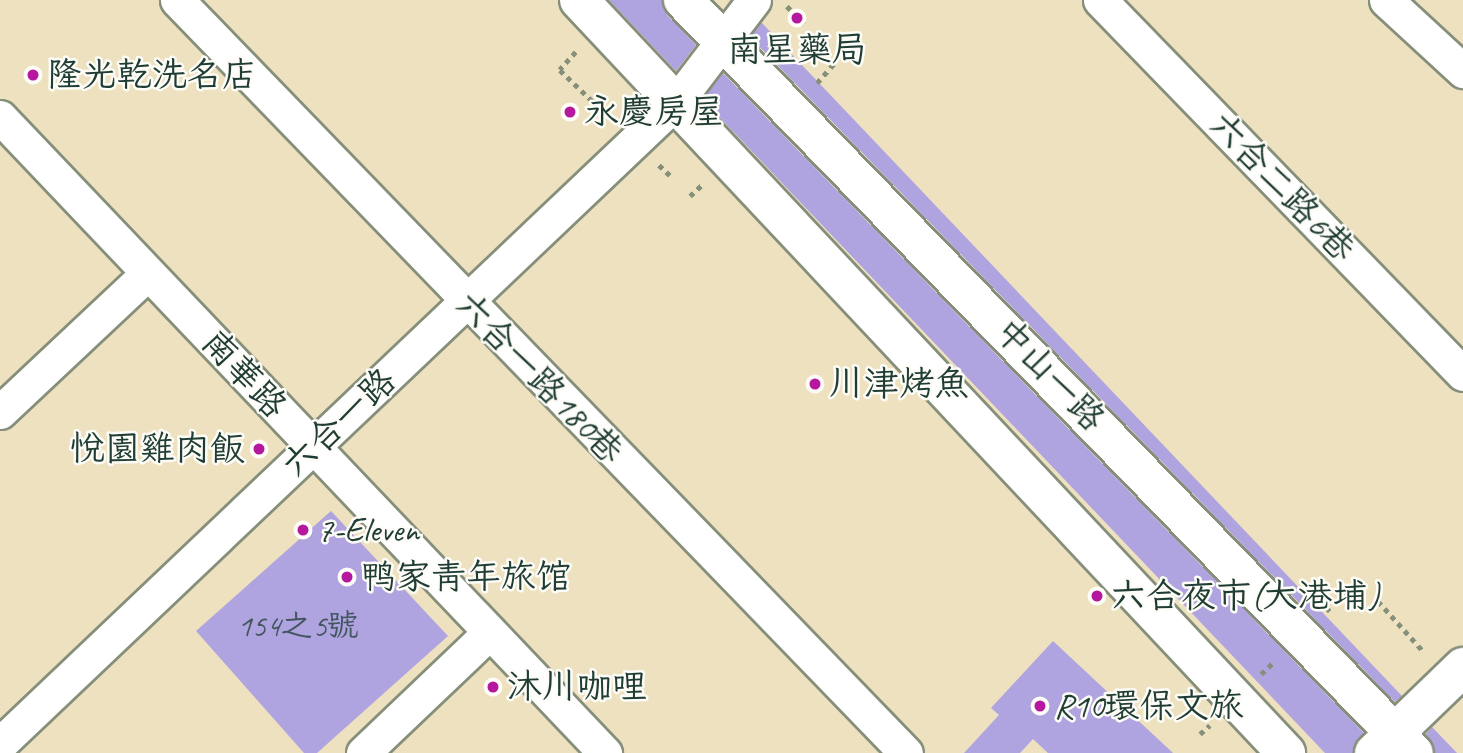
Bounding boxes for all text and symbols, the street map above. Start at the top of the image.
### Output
marker: 南星藥局 [789,10,805,26]
place label: 南星藥局 [727,29,867,71]
place label: 隆光乾洗名店 [47,54,257,96]
marker: 隆光乾洗名店 [25,67,41,83]
place label: 永慶房屋 [584,91,724,133]
marker: 永慶房屋 [562,104,578,120]
street label: 六合二路6巷 [1201,104,1363,270]
street label: 六合一路180巷 [447,283,631,473]
street label: 中山一路 [986,310,1114,440]
street label: 南華路 [193,321,295,427]
street label: 六合一路 [273,360,405,486]
place label: 川津烤魚 [829,363,969,405]
marker: 川津烤魚 [807,376,823,392]
place label: 悦園雞肉飯 [70,428,245,470]
marker: 悦園雞肉飯 [251,441,267,457]
place label: 7-Eleven [317,509,419,551]
marker: 7-Eleven [295,522,311,538]
place label: 鸭家青年旅馆 [361,556,571,598]
marker: 鸭家青年旅馆 [339,569,355,585]
place label: 六合夜市(大港埔) [1111,575,1379,617]
marker: 六合夜市(大港埔) [1089,588,1105,604]
house number: 154之5號 [237,607,359,645]
place label: 沐川咖哩 [507,666,647,708]
marker: 沐川咖哩 [485,679,501,695]
place label: R10環保文旅 [1054,685,1244,727]
marker: R10環保文旅 [1032,698,1048,714]

